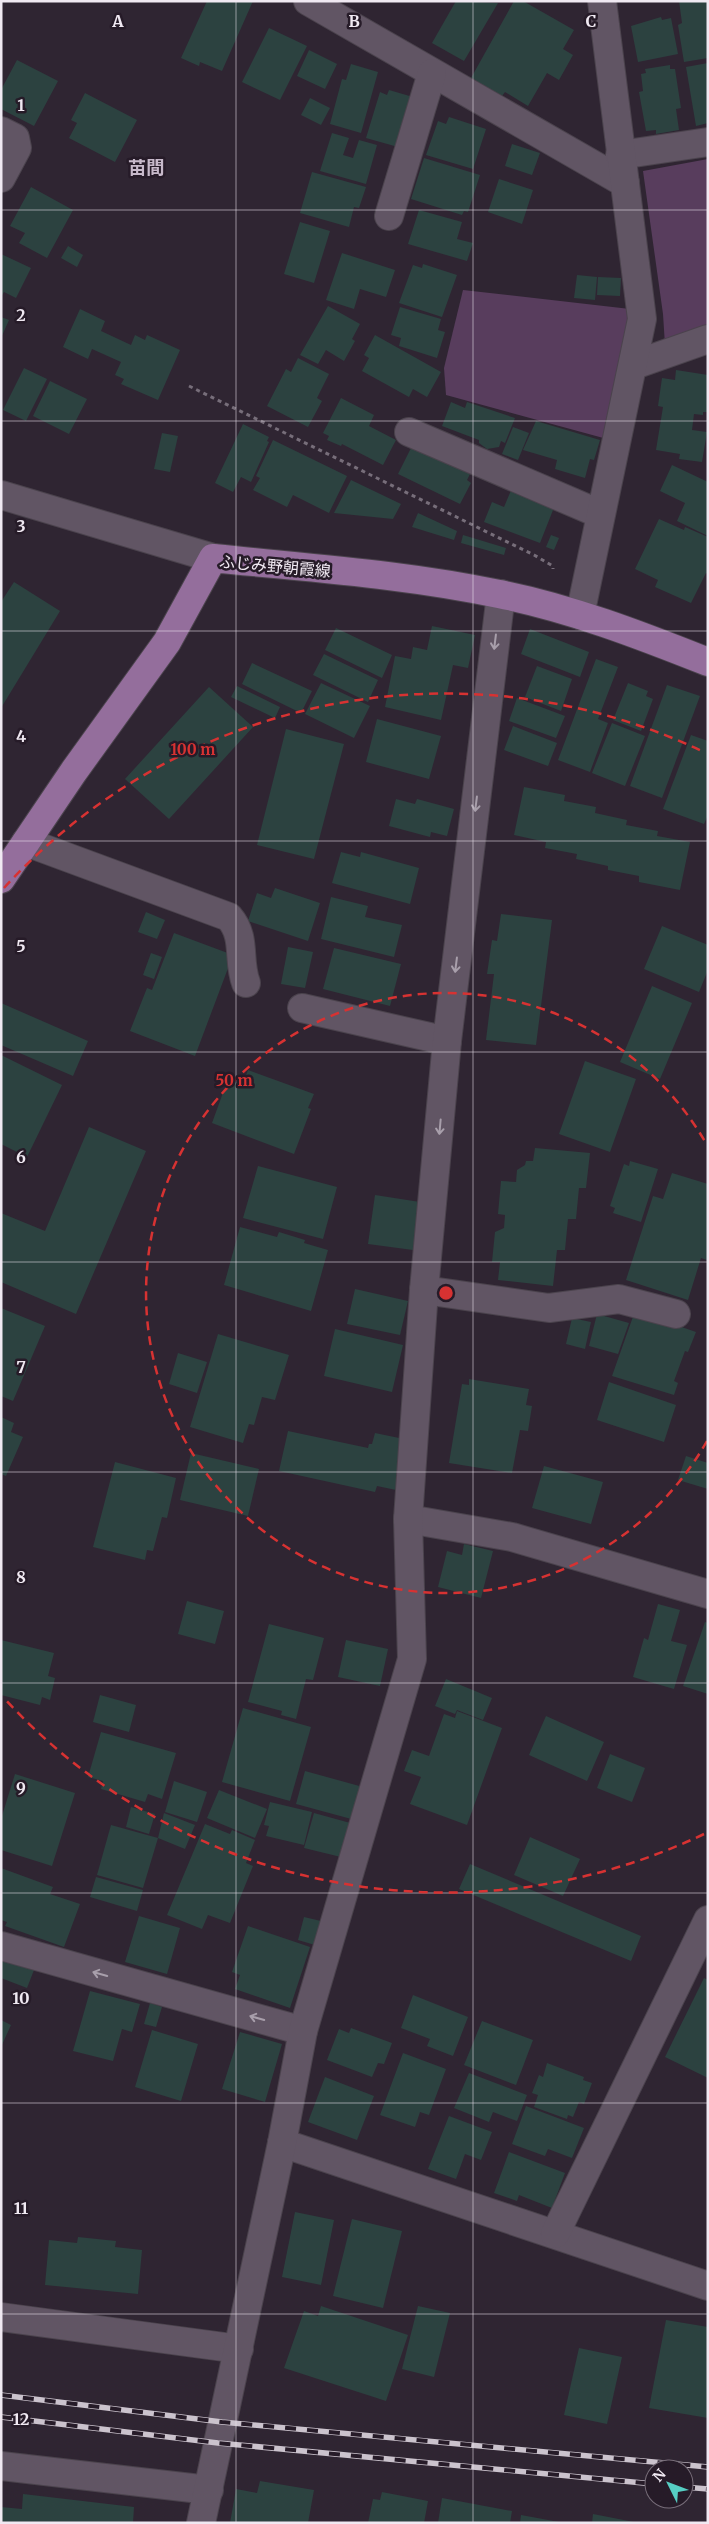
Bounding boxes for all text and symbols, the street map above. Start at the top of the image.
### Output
text: A [111,11,124,31]
text: B [348,11,360,31]
text: C [586,11,596,31]
text: 1 [17,95,25,115]
district label: 苗間 [128,156,164,179]
text: 2 [16,305,26,325]
text: 3 [16,516,26,536]
street label: ふじみ野朝霞線 [218,551,332,581]
one-way arrow [490,634,500,650]
text: 4 [16,726,26,746]
text: 100 m [171,740,215,759]
one-way arrow [471,795,481,811]
text: 5 [16,936,26,956]
one-way arrow [451,957,461,973]
text: 50 m [215,1071,253,1090]
one-way arrow [435,1118,444,1134]
text: 6 [16,1147,26,1167]
centre of rings [437,1284,455,1302]
text: 7 [16,1357,26,1377]
text: 8 [16,1567,26,1587]
text: 9 [16,1778,26,1798]
one-way arrow [93,1968,109,1978]
text: 10 [12,1988,30,2008]
one-way arrow [249,2013,265,2023]
text: 11 [14,2198,29,2218]
text: 12 [13,2409,29,2429]
north arrow [644,2459,694,2509]
text: N [649,2465,670,2485]

